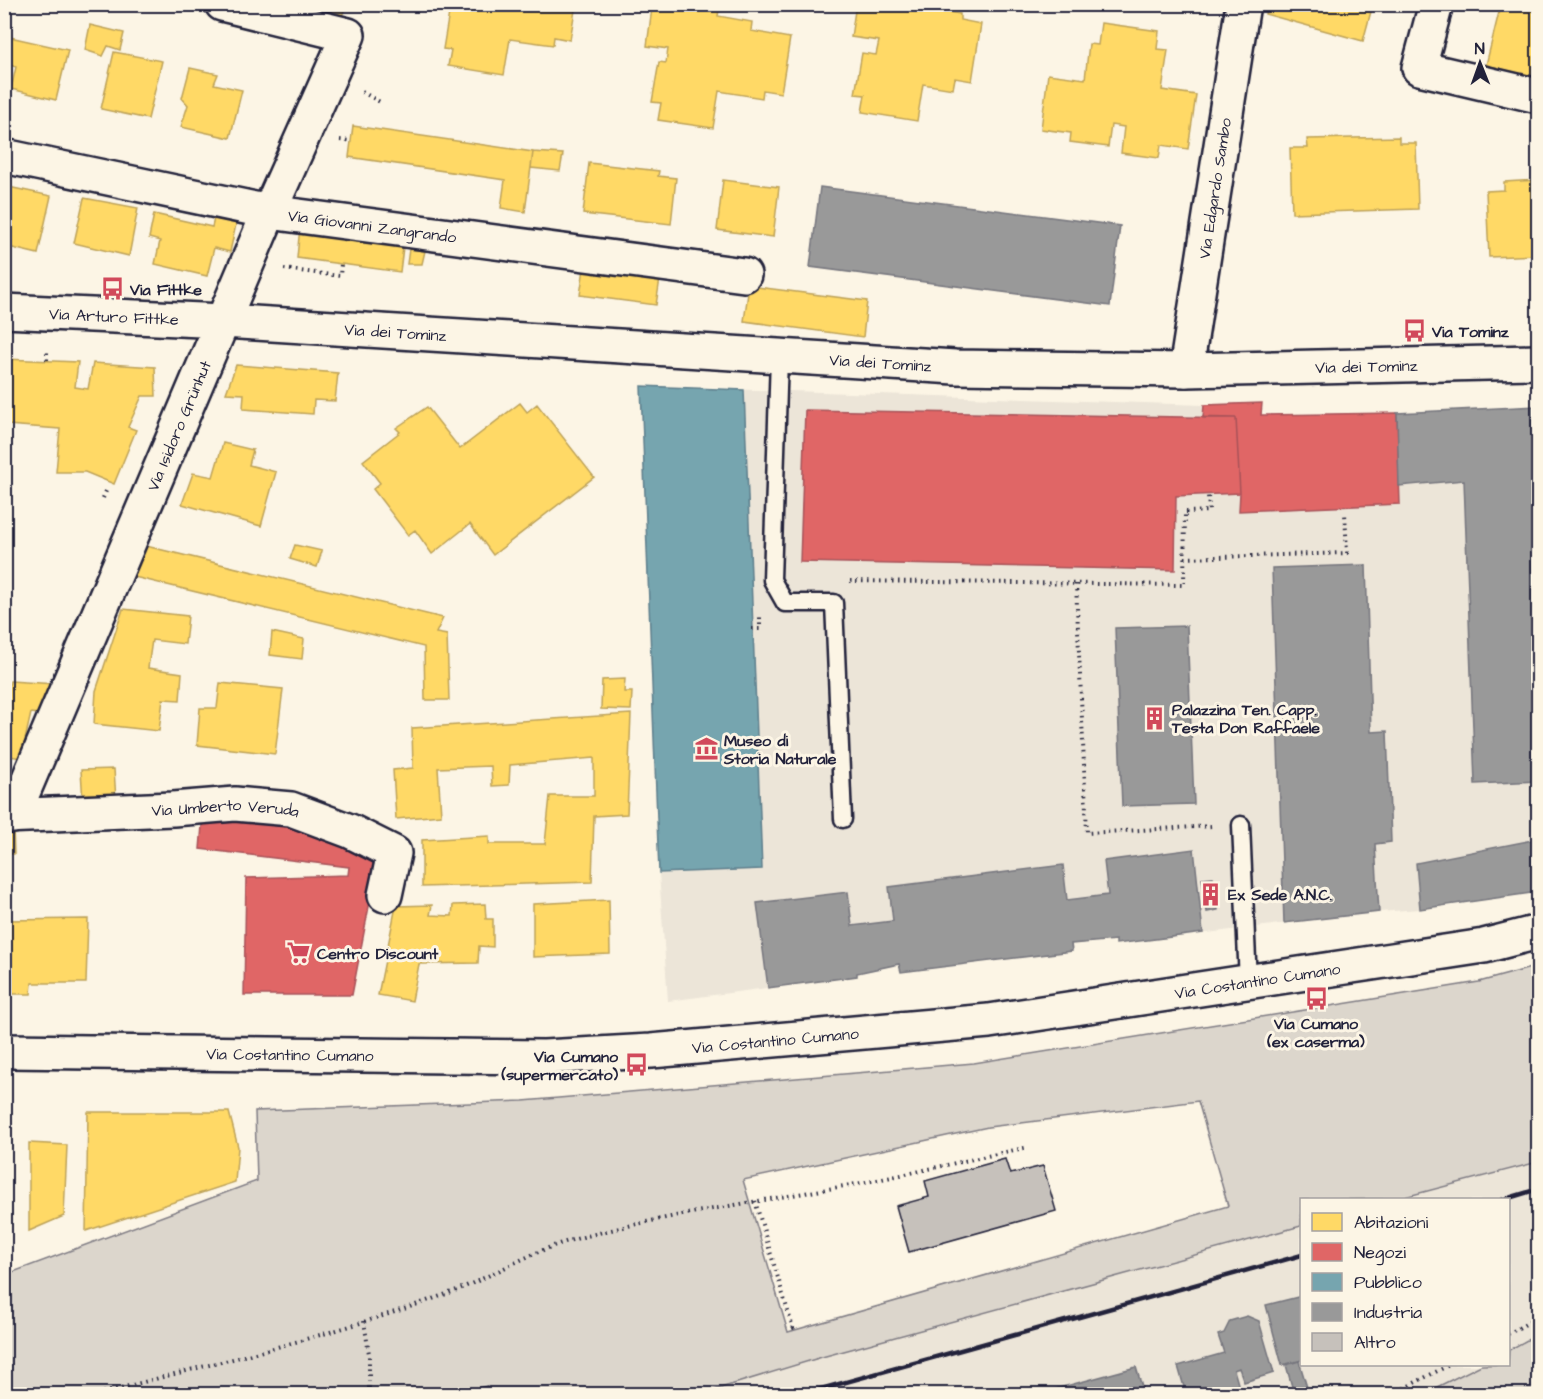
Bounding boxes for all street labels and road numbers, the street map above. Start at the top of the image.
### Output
street label: Via Edgardo Sambo [1193,116,1237,260]
street label: Via Giovanni Zangrando [286,205,458,249]
street label: Via Arturo Fittke [48,303,180,331]
street label: Via dei Tominz [344,319,447,347]
street label: Via dei Tominz [829,349,932,378]
street label: Via dei Tominz [1315,355,1418,379]
street label: Via Isidoro Grünhut [142,357,217,495]
street label: Via Umberto Veruda [151,794,303,823]
street label: Via Costantino Cumano [1173,958,1342,1005]
street label: Via Costantino Cumano [691,1023,860,1059]
street label: Via Costantino Cumano [206,1043,374,1067]

